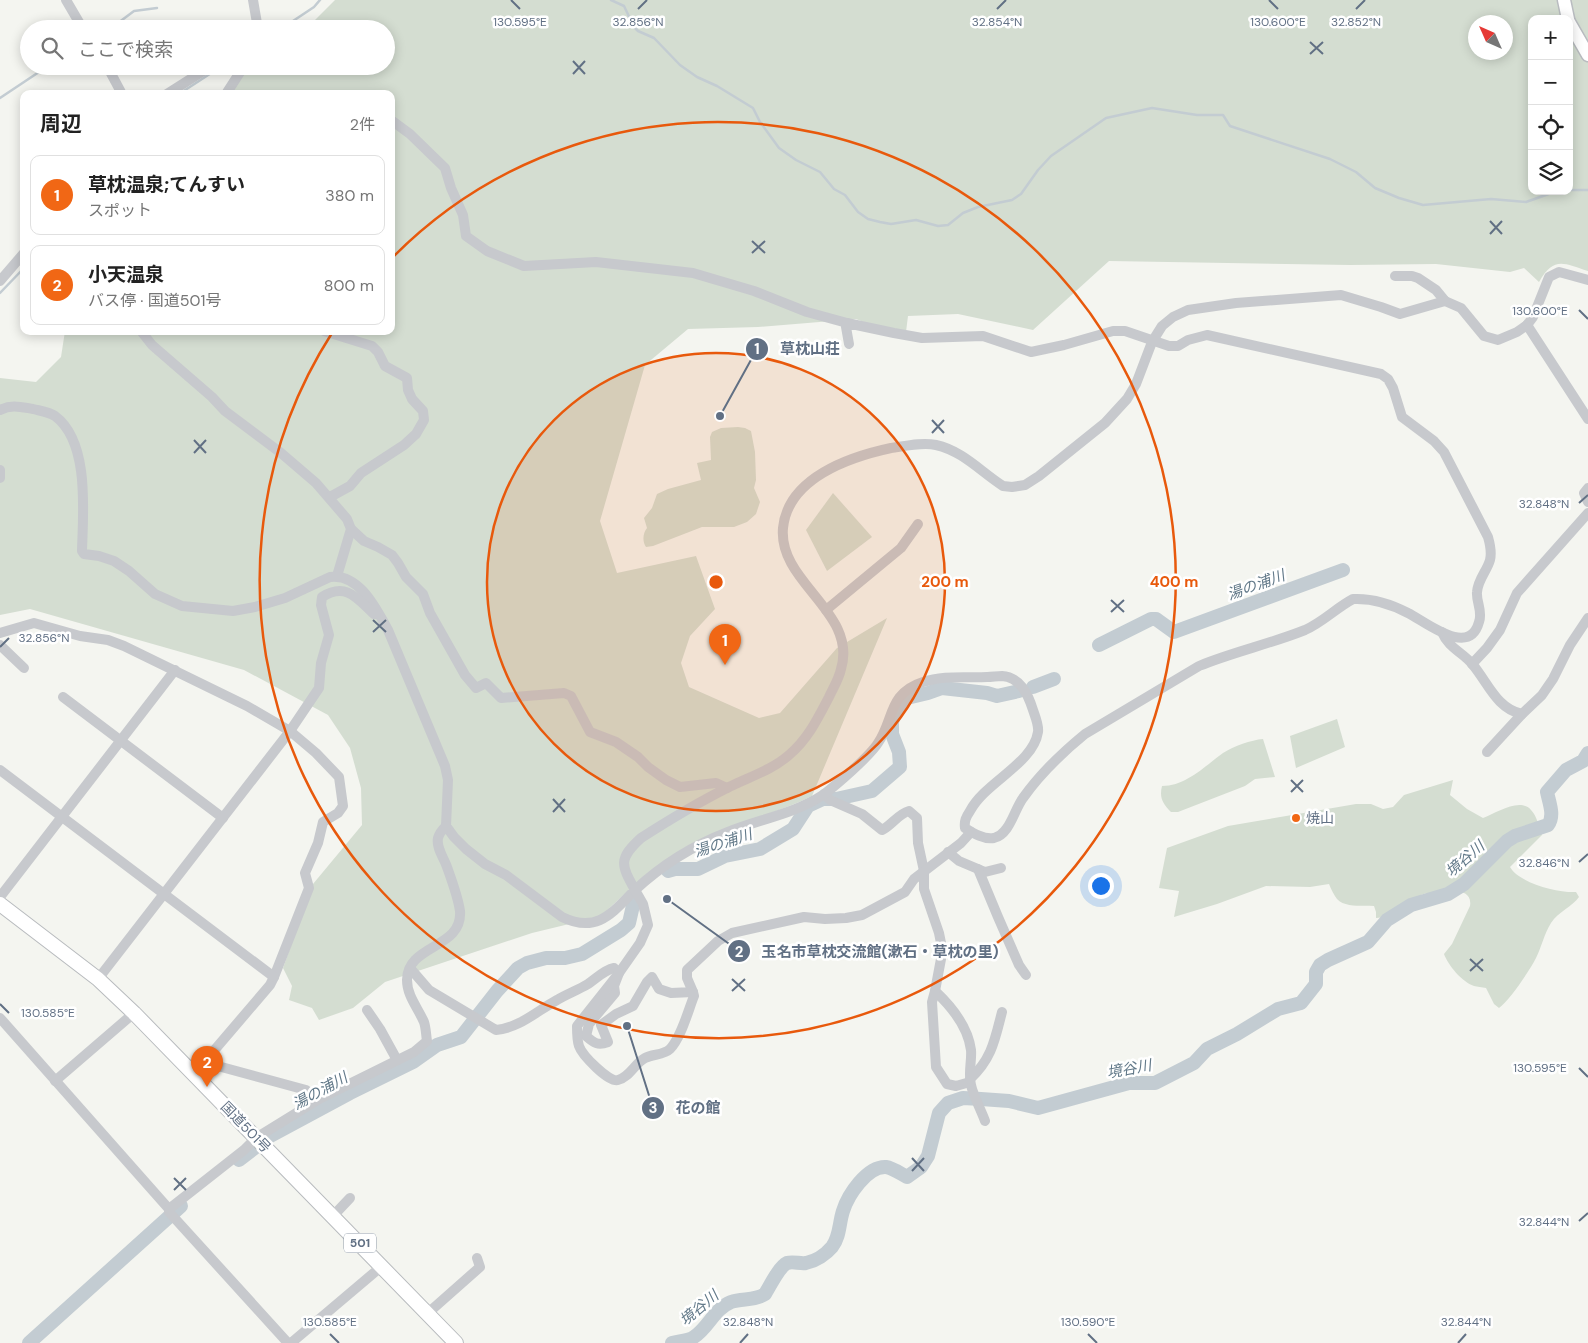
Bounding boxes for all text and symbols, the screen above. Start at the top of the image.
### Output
text: 130.595°E [493,14,547,30]
text: 32.856°N [613,14,663,30]
text: 32.854°N [972,14,1022,30]
text: 130.600°E [1250,14,1306,30]
text: 32.852°N [1331,14,1381,30]
north arrow [1468,15,1513,60]
map controls [1528,15,1573,195]
button: + [1528,15,1573,60]
search box [20,20,395,75]
icon: search [38,34,66,62]
text: ここで検索 [78,37,173,62]
button: − [1528,60,1573,105]
button: locate [1528,105,1573,150]
text: 周辺 [40,110,82,138]
text: 2件 [350,114,375,135]
button: layers [1528,150,1573,195]
text: 草枕温泉;てんすい [88,172,245,197]
text: 1 [54,185,60,206]
text: 380 m [325,185,374,206]
text: スポット [88,200,152,221]
text: 小天温泉 [88,262,164,287]
text: 2 [52,275,62,296]
text: 800 m [324,275,374,296]
text: バス停 · 国道501号 [88,290,221,311]
text: 130.600°E [1512,303,1568,319]
callout: 草枕山荘 [745,334,850,364]
text: 1 [754,339,760,359]
text: 草枕山荘 [780,339,840,359]
text: 32.848°N [1519,496,1569,512]
water label: 湯の浦川 [1224,565,1289,605]
text: 200 m [921,572,969,592]
text: 400 m [1150,572,1198,592]
centre of rings [707,573,725,591]
pin: 1 [709,624,741,665]
text: 32.856°N [19,630,69,646]
place label: 焼山 [1306,809,1334,827]
marker: 焼山 [1290,812,1302,824]
water label: 湯の浦川 [691,824,757,862]
water label: 境谷川 [1441,835,1490,881]
text: 32.846°N [1519,855,1569,871]
your location [1088,873,1114,899]
callout: 玉名市草枕交流館(漱石・草枕の里) [726,936,1009,966]
text: 2 [735,942,744,962]
text: 玉名市草枕交流館(漱石・草枕の里) [761,942,999,962]
text: 130.585°E [21,1005,75,1021]
pin: 2 [191,1046,223,1087]
water label: 境谷川 [1105,1055,1155,1083]
text: 130.595°E [1513,1060,1567,1076]
water label: 湯の浦川 [289,1067,353,1114]
callout: 花の館 [641,1093,731,1123]
street label: 国道501号 [217,1098,275,1156]
text: 3 [648,1098,658,1118]
text: 花の館 [675,1098,721,1118]
text: 32.844°N [1519,1214,1569,1230]
road number: 501 [344,1234,376,1252]
water label: 境谷川 [675,1285,724,1330]
text: 130.585°E [303,1314,357,1330]
text: 32.848°N [723,1314,773,1330]
text: 130.590°E [1061,1314,1115,1330]
text: 32.844°N [1441,1314,1491,1330]

